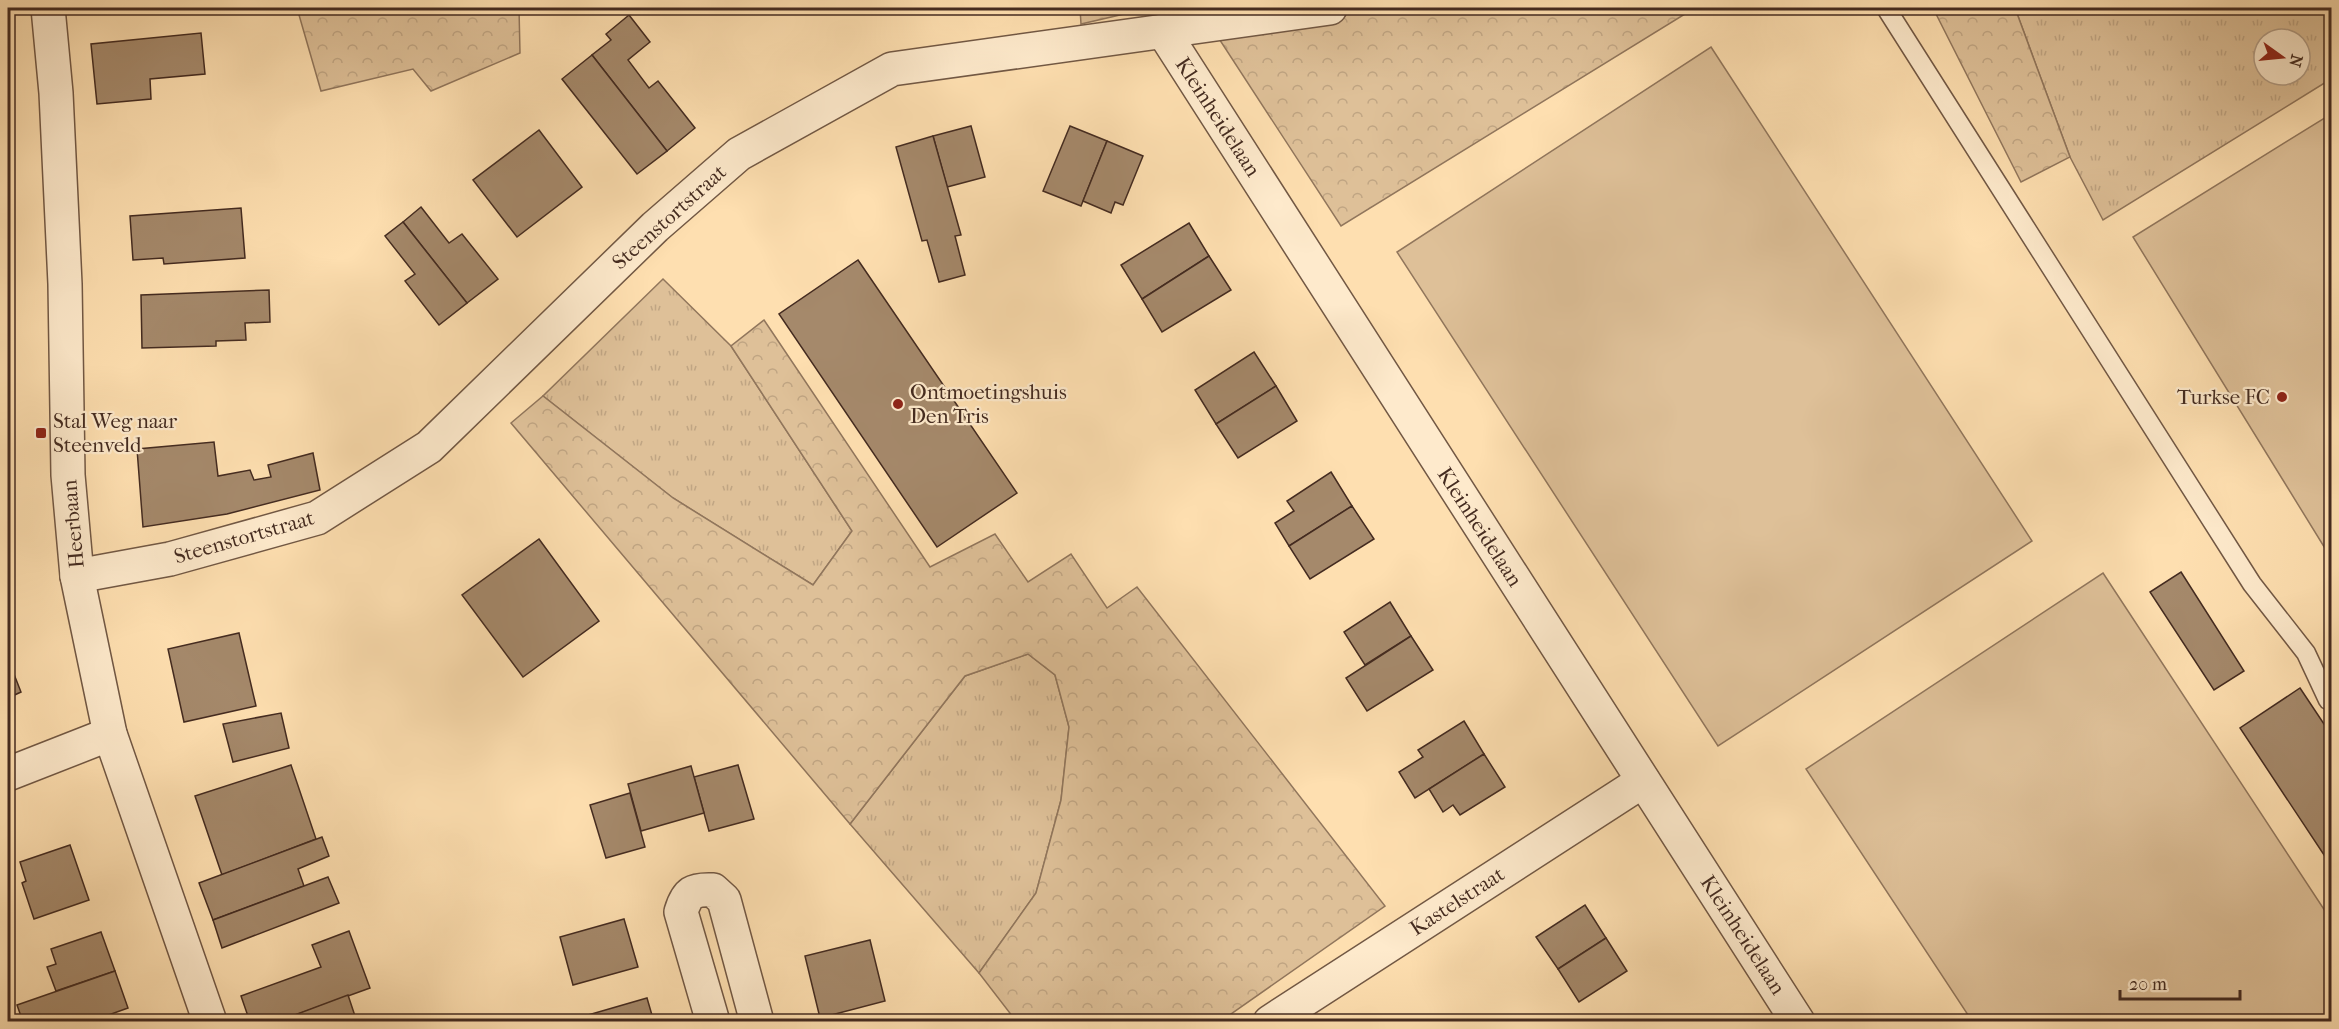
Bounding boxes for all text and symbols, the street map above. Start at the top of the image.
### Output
north arrow [2252,27,2312,87]
text: N [2285,52,2307,70]
street label: Kleinheidelaan [1171,53,1265,181]
street label: Steenstortstraat [607,159,731,274]
place label: Ontmoetingshuis Den Tris [910,380,1067,428]
place label: Turkse FC [2177,385,2270,409]
marker: Turkse FC [2275,390,2289,404]
marker: Ontmoetingshuis Den Tris [891,397,905,411]
place label: Stal Weg naar Steenveld [53,409,177,457]
marker: Stal Weg naar Steenveld [34,426,48,440]
street label: Kleinheidelaan [1433,463,1527,591]
street label: Heerbaan [57,479,89,569]
street label: Steenstortstraat [171,505,317,568]
street label: Kastelstraat [1405,861,1509,940]
street label: Kleinheidelaan [1696,871,1790,999]
scale bar [2120,963,2240,1001]
text: 20 m [2129,974,2167,995]

